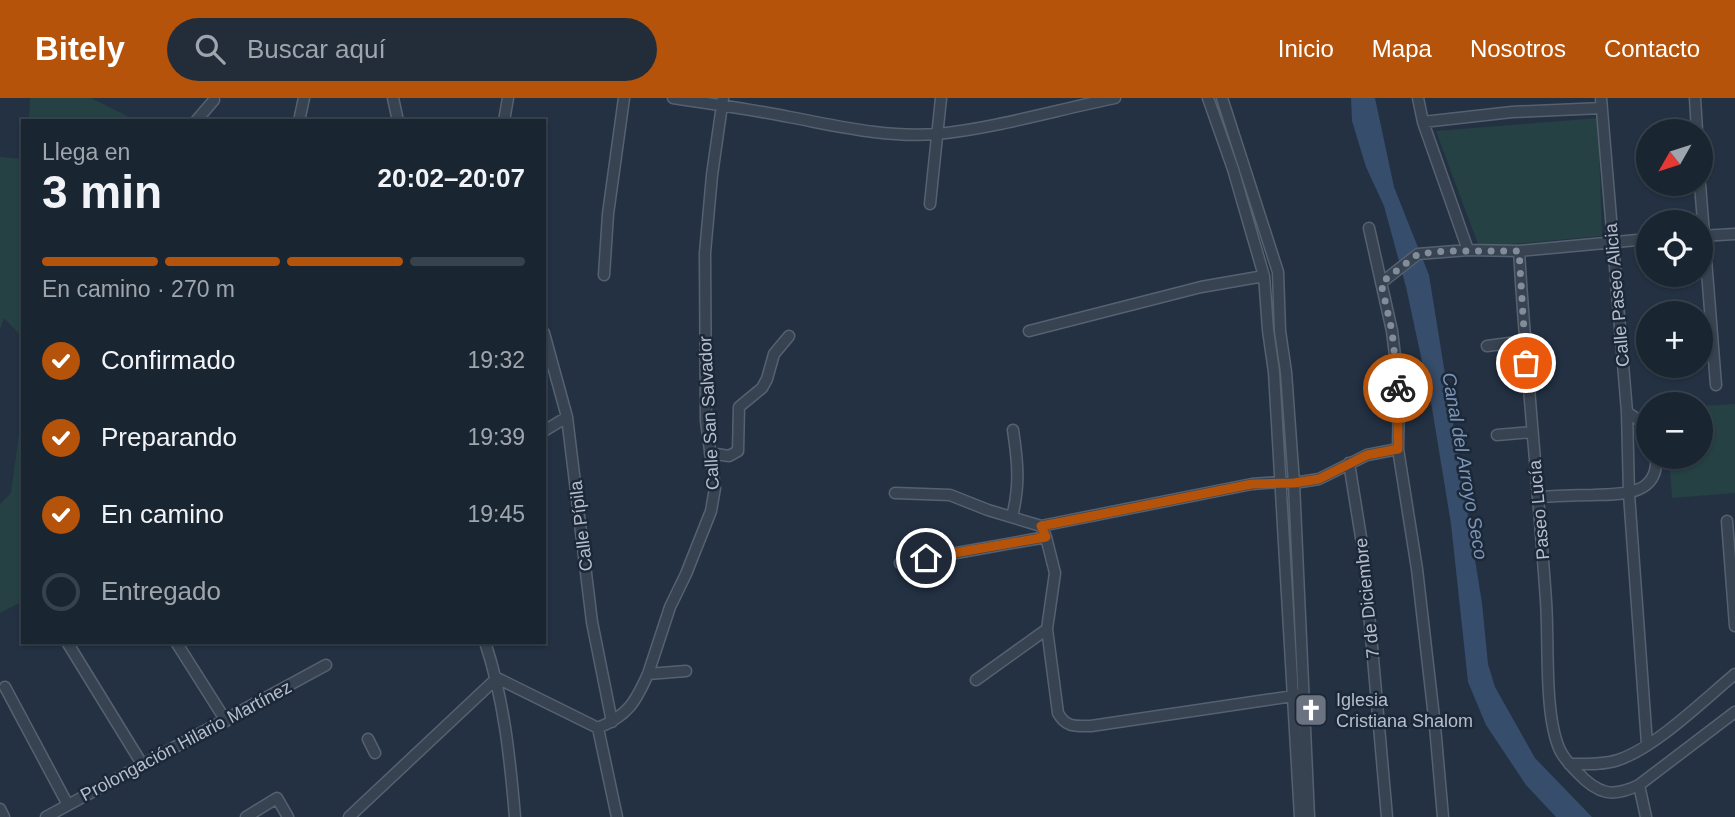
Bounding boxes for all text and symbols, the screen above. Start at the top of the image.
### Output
search box [167,18,657,81]
text: Bitely [35,30,125,67]
icon: search [191,30,229,68]
text: Buscar aquí [247,34,386,64]
text: Inicio [1278,35,1334,62]
text: Mapa [1372,35,1432,62]
text: Nosotros [1470,35,1566,62]
text: Contacto [1604,35,1700,62]
north arrow [1636,119,1713,196]
map controls [1636,119,1713,469]
text: Llega en [42,139,130,165]
text: 20:02–20:07 [378,163,525,193]
text: 3 min [42,166,162,218]
button: locate [1636,210,1713,287]
street label: Calle Paseo Alicia [1601,221,1633,368]
text: En camino · 270 m [42,276,235,302]
button: + [1636,301,1713,378]
pin [1496,333,1556,393]
street label: Calle San Salvador [695,336,723,490]
icon: check [42,342,80,380]
icon: bag [1507,344,1545,382]
text: Confirmado [101,345,235,375]
text: 19:32 [467,347,525,373]
courier [1363,353,1433,423]
icon: bike [1379,369,1417,407]
water label: Canal del Arroyo Seco [1438,371,1492,561]
button: − [1636,392,1713,469]
icon: check [42,419,80,457]
text: Preparando [101,422,237,452]
text: 19:39 [467,424,525,450]
street label: Paseo Lucía [1525,458,1553,561]
street label: Calle Pípila [565,479,596,572]
icon: check [42,496,80,534]
text: En camino [101,499,224,529]
text: 19:45 [467,501,525,527]
pin [896,528,956,588]
street label: 7 de Diciembre [1351,537,1383,659]
icon: home [907,539,945,577]
text: Entregado [101,576,221,606]
street label: Prolongación Hilario Martínez [77,677,295,805]
place label: Iglesia Cristiana Shalom [1336,690,1473,731]
church icon: Iglesia Cristiana Shalom [1292,691,1330,729]

